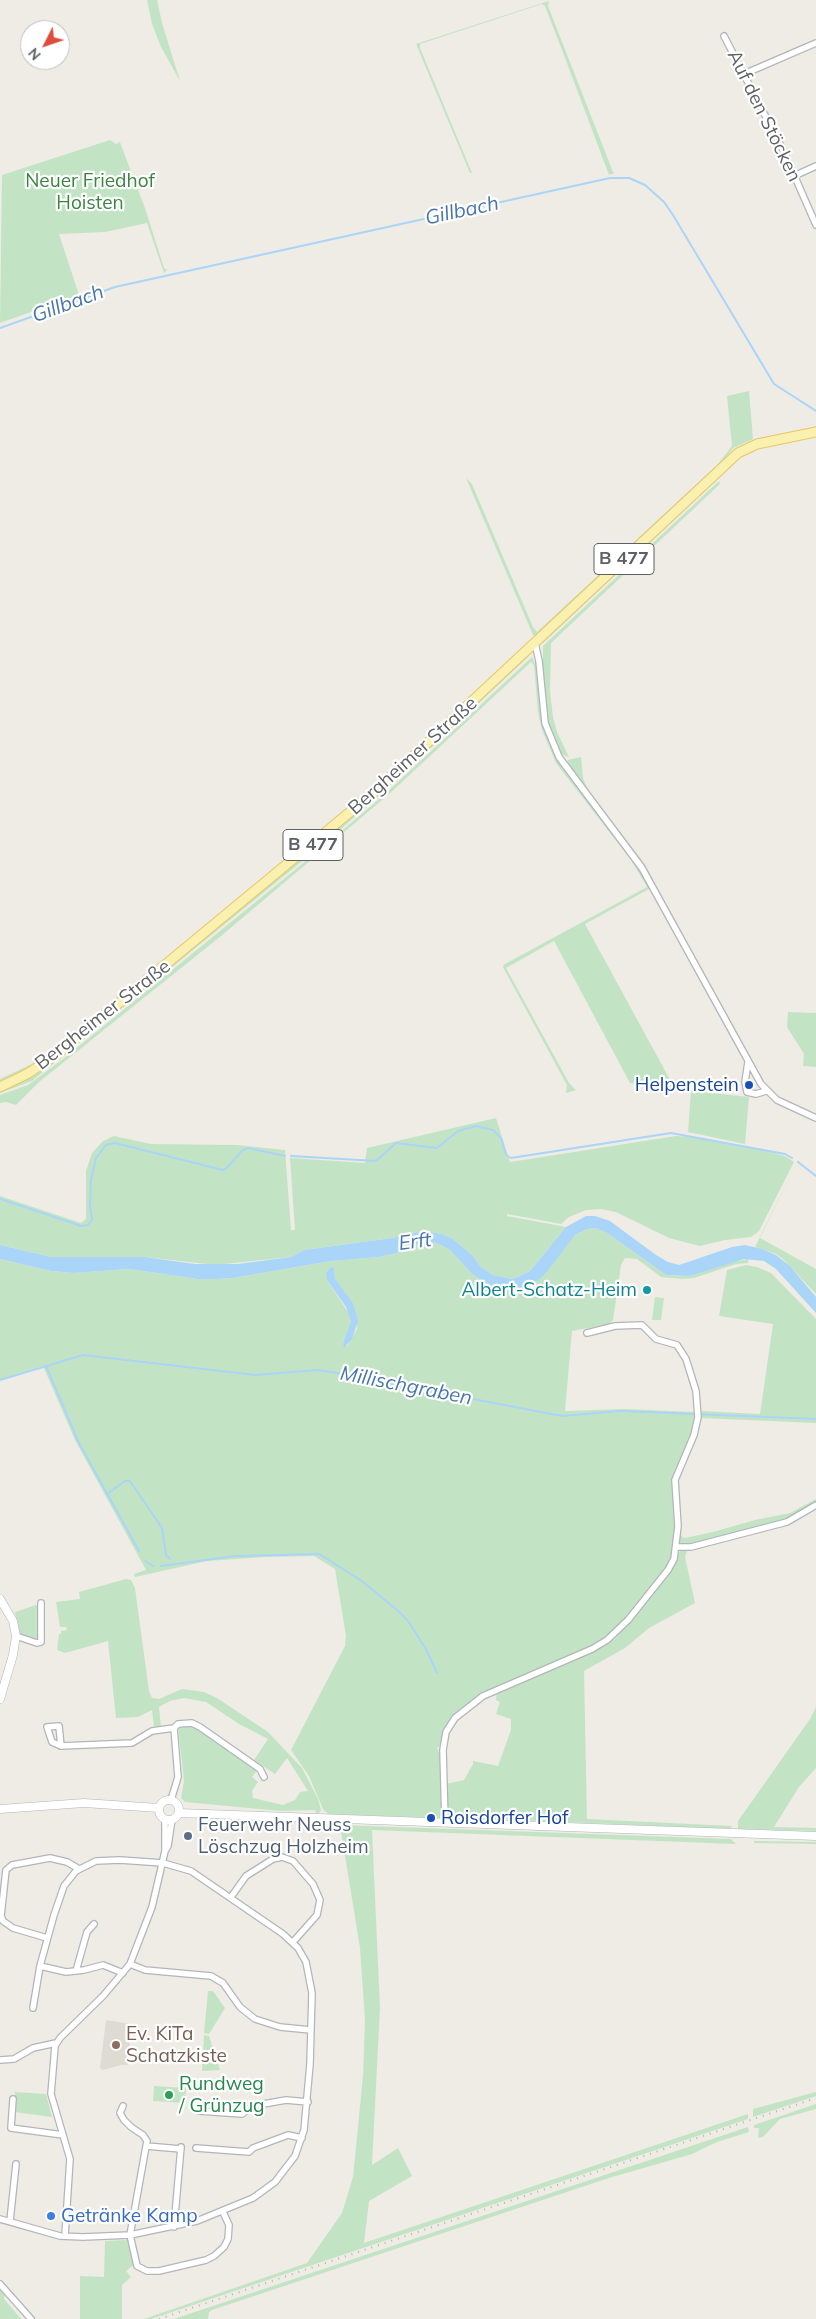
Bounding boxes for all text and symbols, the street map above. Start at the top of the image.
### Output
north arrow [20,20,70,70]
text: N [24,44,45,64]
street label: Auf den Stöcken [722,46,806,186]
park label: Neuer Friedhof Hoisten [25,170,155,214]
water label: Gillbach [423,192,501,230]
water label: Gillbach [29,280,107,328]
road number: B 477 [594,544,654,574]
street label: Bergheimer Straße [344,692,482,820]
road number: B 477 [283,830,343,860]
street label: Bergheimer Straße [31,955,175,1075]
place label: Helpenstein [635,1074,739,1096]
marker: Helpenstein [743,1079,755,1091]
water label: Erft [397,1228,433,1256]
place label: Albert-Schatz-Heim [461,1279,637,1301]
marker: Albert-Schatz-Heim [641,1284,653,1296]
water label: Millischgraben [338,1361,474,1411]
place label: Roisdorfer Hof [441,1807,568,1829]
marker: Roisdorfer Hof [425,1812,437,1824]
place label: Feuerwehr Neuss Löschzug Holzheim [198,1814,369,1858]
marker: Feuerwehr Neuss Löschzug Holzheim [182,1830,194,1842]
place label: Ev. KiTa Schatzkiste [126,2023,227,2067]
marker: Ev. KiTa Schatzkiste [110,2039,122,2051]
place label: Rundweg / Grünzug [179,2073,265,2117]
marker: Rundweg / Grünzug [163,2089,175,2101]
place label: Getränke Kamp [61,2205,198,2227]
marker: Getränke Kamp [45,2210,57,2222]

